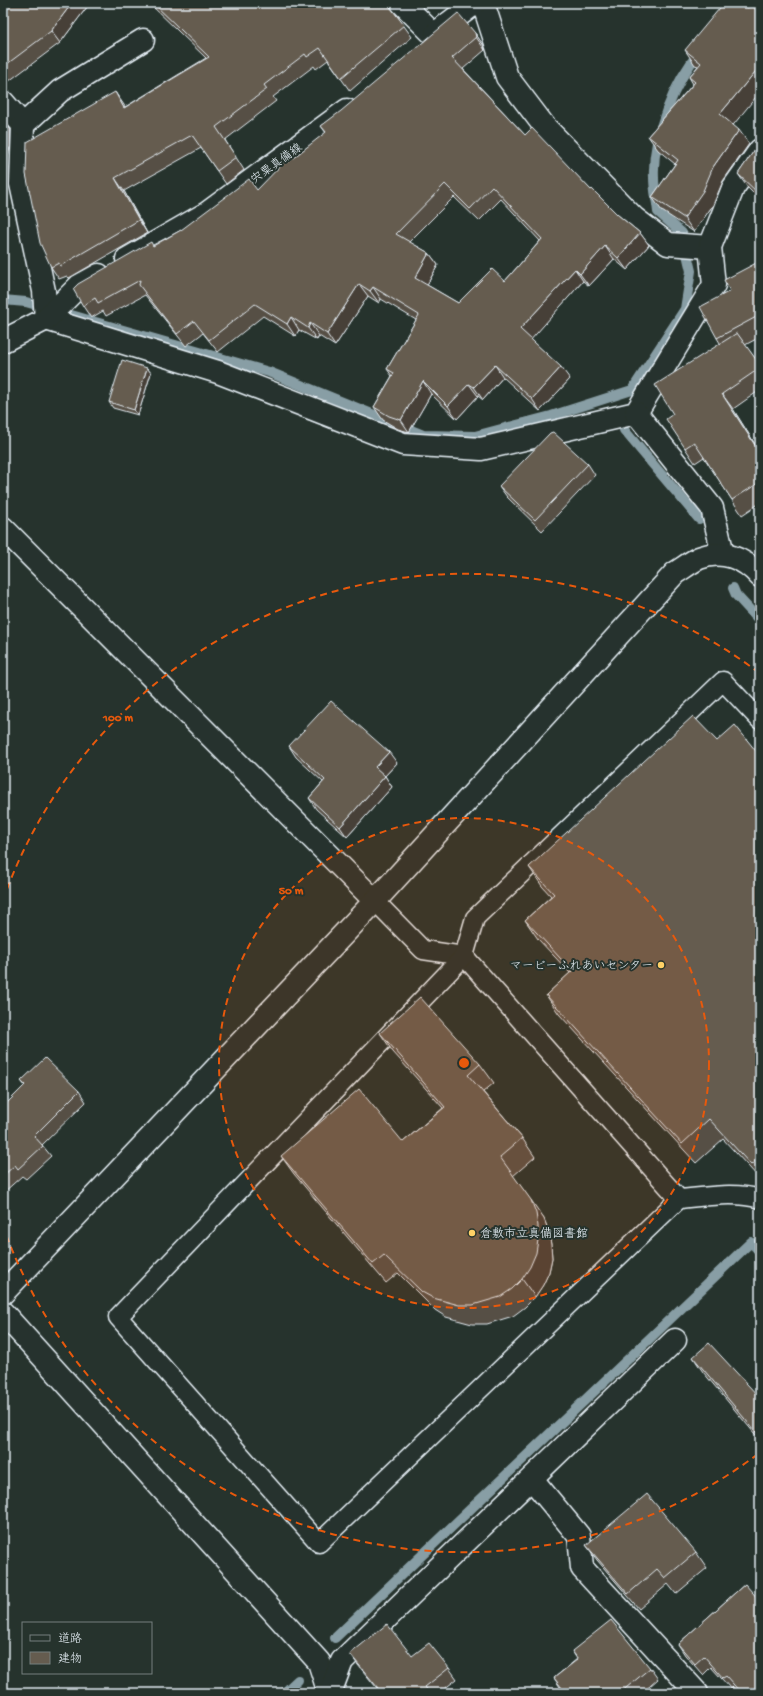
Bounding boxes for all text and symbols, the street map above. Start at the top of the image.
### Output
street label: 宍粟真備線 [248,141,306,188]
text: 100 m [102,712,133,726]
text: 50 m [279,885,304,899]
place label: マービーふれあいセンター [510,959,653,974]
marker: マービーふれあいセンター [656,960,666,970]
centre of rings [457,1056,471,1070]
place label: 倉敷市立真備図書館 [480,1227,588,1242]
marker: 倉敷市立真備図書館 [467,1228,477,1238]
legend [22,1622,152,1674]
text: 道路 [58,1632,82,1647]
text: 建物 [58,1652,82,1667]

